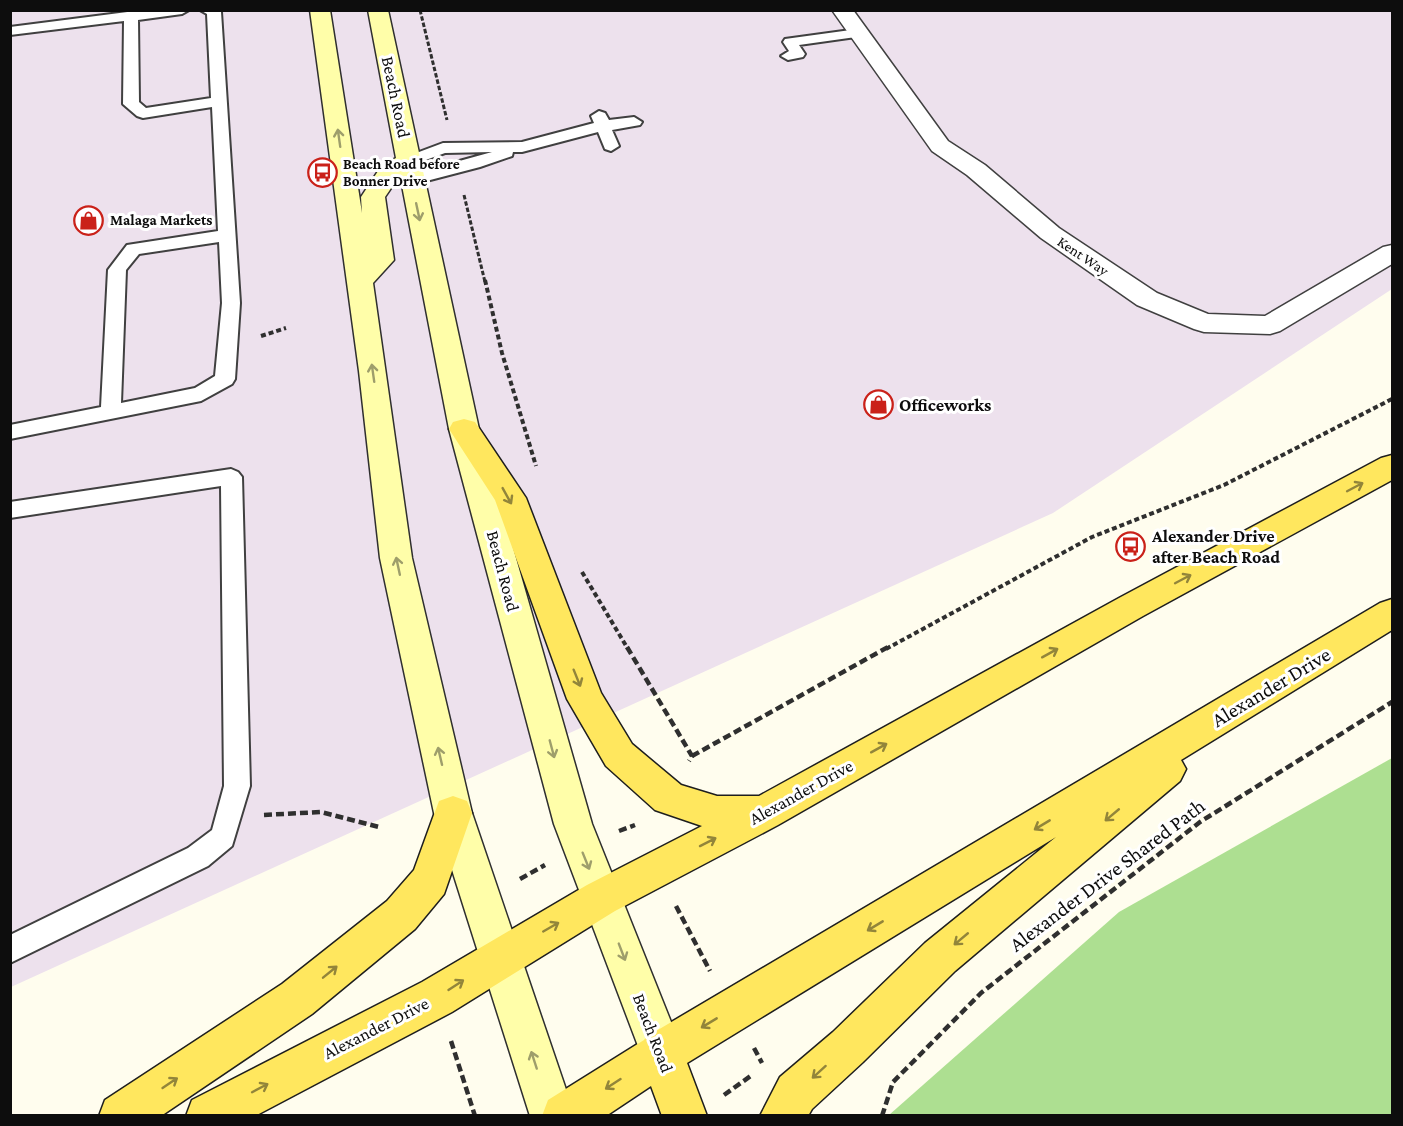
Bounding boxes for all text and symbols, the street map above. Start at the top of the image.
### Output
street label: Beach Road [378,54,415,140]
one-way arrow [333,129,344,149]
place label: Beach Road before Bonner Drive [343,156,460,189]
bus stop icon: Beach Road before Bonner Drive [306,157,338,189]
one-way arrow [412,202,424,221]
shop icon: Malaga Markets [73,204,105,236]
place label: Malaga Markets [110,212,212,228]
street label: Kent Way [1054,233,1111,280]
one-way arrow [367,363,378,383]
shop icon: Officeworks [862,389,894,421]
place label: Officeworks [899,395,991,415]
one-way arrow [1345,481,1363,492]
one-way arrow [501,487,513,504]
place label: Alexander Drive after Beach Road [1151,526,1280,567]
street label: Beach Road [483,528,524,614]
bus stop icon: Alexander Drive after Beach Road [1115,530,1147,562]
one-way arrow [392,557,403,576]
one-way arrow [1174,573,1191,585]
street label: Alexander Drive [1207,642,1335,732]
one-way arrow [1040,647,1058,658]
one-way arrow [572,668,583,686]
one-way arrow [547,739,558,758]
one-way arrow [870,742,888,753]
one-way arrow [434,747,446,766]
street label: Alexander Drive [746,755,856,829]
street label: Alexander Drive Shared Path [1004,794,1210,956]
one-way arrow [1104,808,1120,821]
one-way arrow [1034,819,1051,831]
one-way arrow [699,835,717,847]
one-way arrow [581,851,592,870]
one-way arrow [867,920,884,932]
one-way arrow [542,921,559,933]
one-way arrow [954,932,969,946]
one-way arrow [617,942,628,961]
one-way arrow [322,965,337,979]
one-way arrow [447,979,464,991]
street label: Beach Road [629,991,677,1076]
street label: Alexander Drive [320,993,432,1063]
one-way arrow [701,1017,718,1029]
one-way arrow [528,1051,539,1070]
one-way arrow [812,1065,828,1079]
one-way arrow [161,1077,178,1089]
one-way arrow [605,1078,621,1090]
one-way arrow [250,1082,268,1093]

